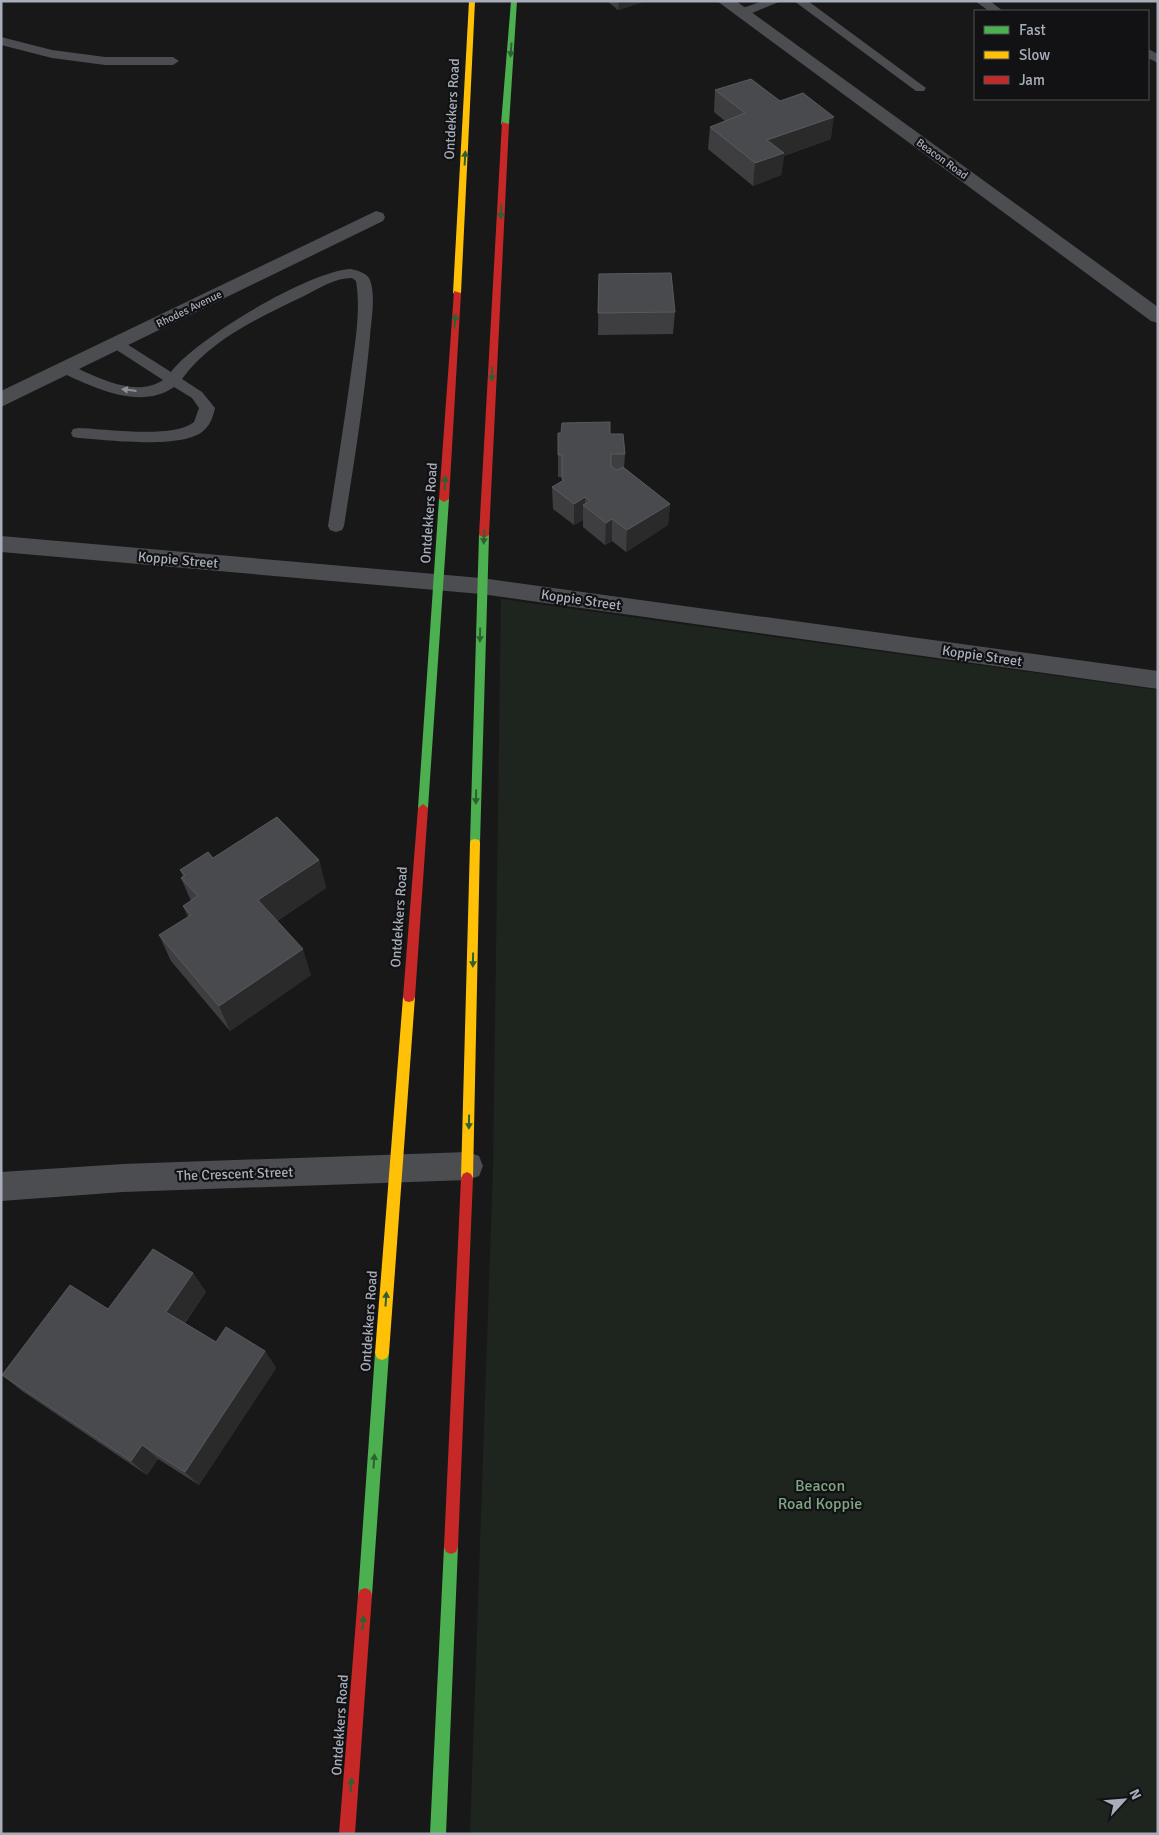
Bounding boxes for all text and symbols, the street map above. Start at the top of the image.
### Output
legend [974,10,1149,100]
text: Fast [1019,21,1046,39]
one-way arrow [506,42,514,58]
text: Slow [1019,46,1050,64]
street label: Ontdekkers Road [441,58,463,160]
text: Jam [1019,71,1045,89]
street label: Beacon Road [914,136,970,182]
one-way arrow [461,150,469,166]
one-way arrow [497,204,505,220]
street label: Rhodes Avenue [154,288,224,330]
one-way arrow [452,312,460,328]
one-way arrow [488,367,496,383]
one-way arrow [121,386,137,394]
street label: Ontdekkers Road [417,462,441,564]
one-way arrow [442,474,450,490]
one-way arrow [479,529,487,545]
street label: Koppie Street [137,548,219,572]
street label: Koppie Street [540,586,622,614]
one-way arrow [476,627,484,643]
street label: Koppie Street [941,642,1023,670]
one-way arrow [472,790,480,806]
street label: Ontdekkers Road [387,866,411,968]
one-way arrow [469,952,477,968]
one-way arrow [465,1115,473,1131]
street label: The Crescent Street [176,1163,294,1185]
street label: Ontdekkers Road [357,1270,381,1372]
one-way arrow [382,1291,390,1307]
one-way arrow [371,1453,379,1469]
park label: Beacon Road Koppie [778,1476,862,1514]
one-way arrow [359,1615,367,1631]
street label: Ontdekkers Road [328,1674,352,1776]
north arrow [1099,1775,1149,1825]
one-way arrow [347,1777,355,1793]
text: N [1125,1786,1145,1803]

